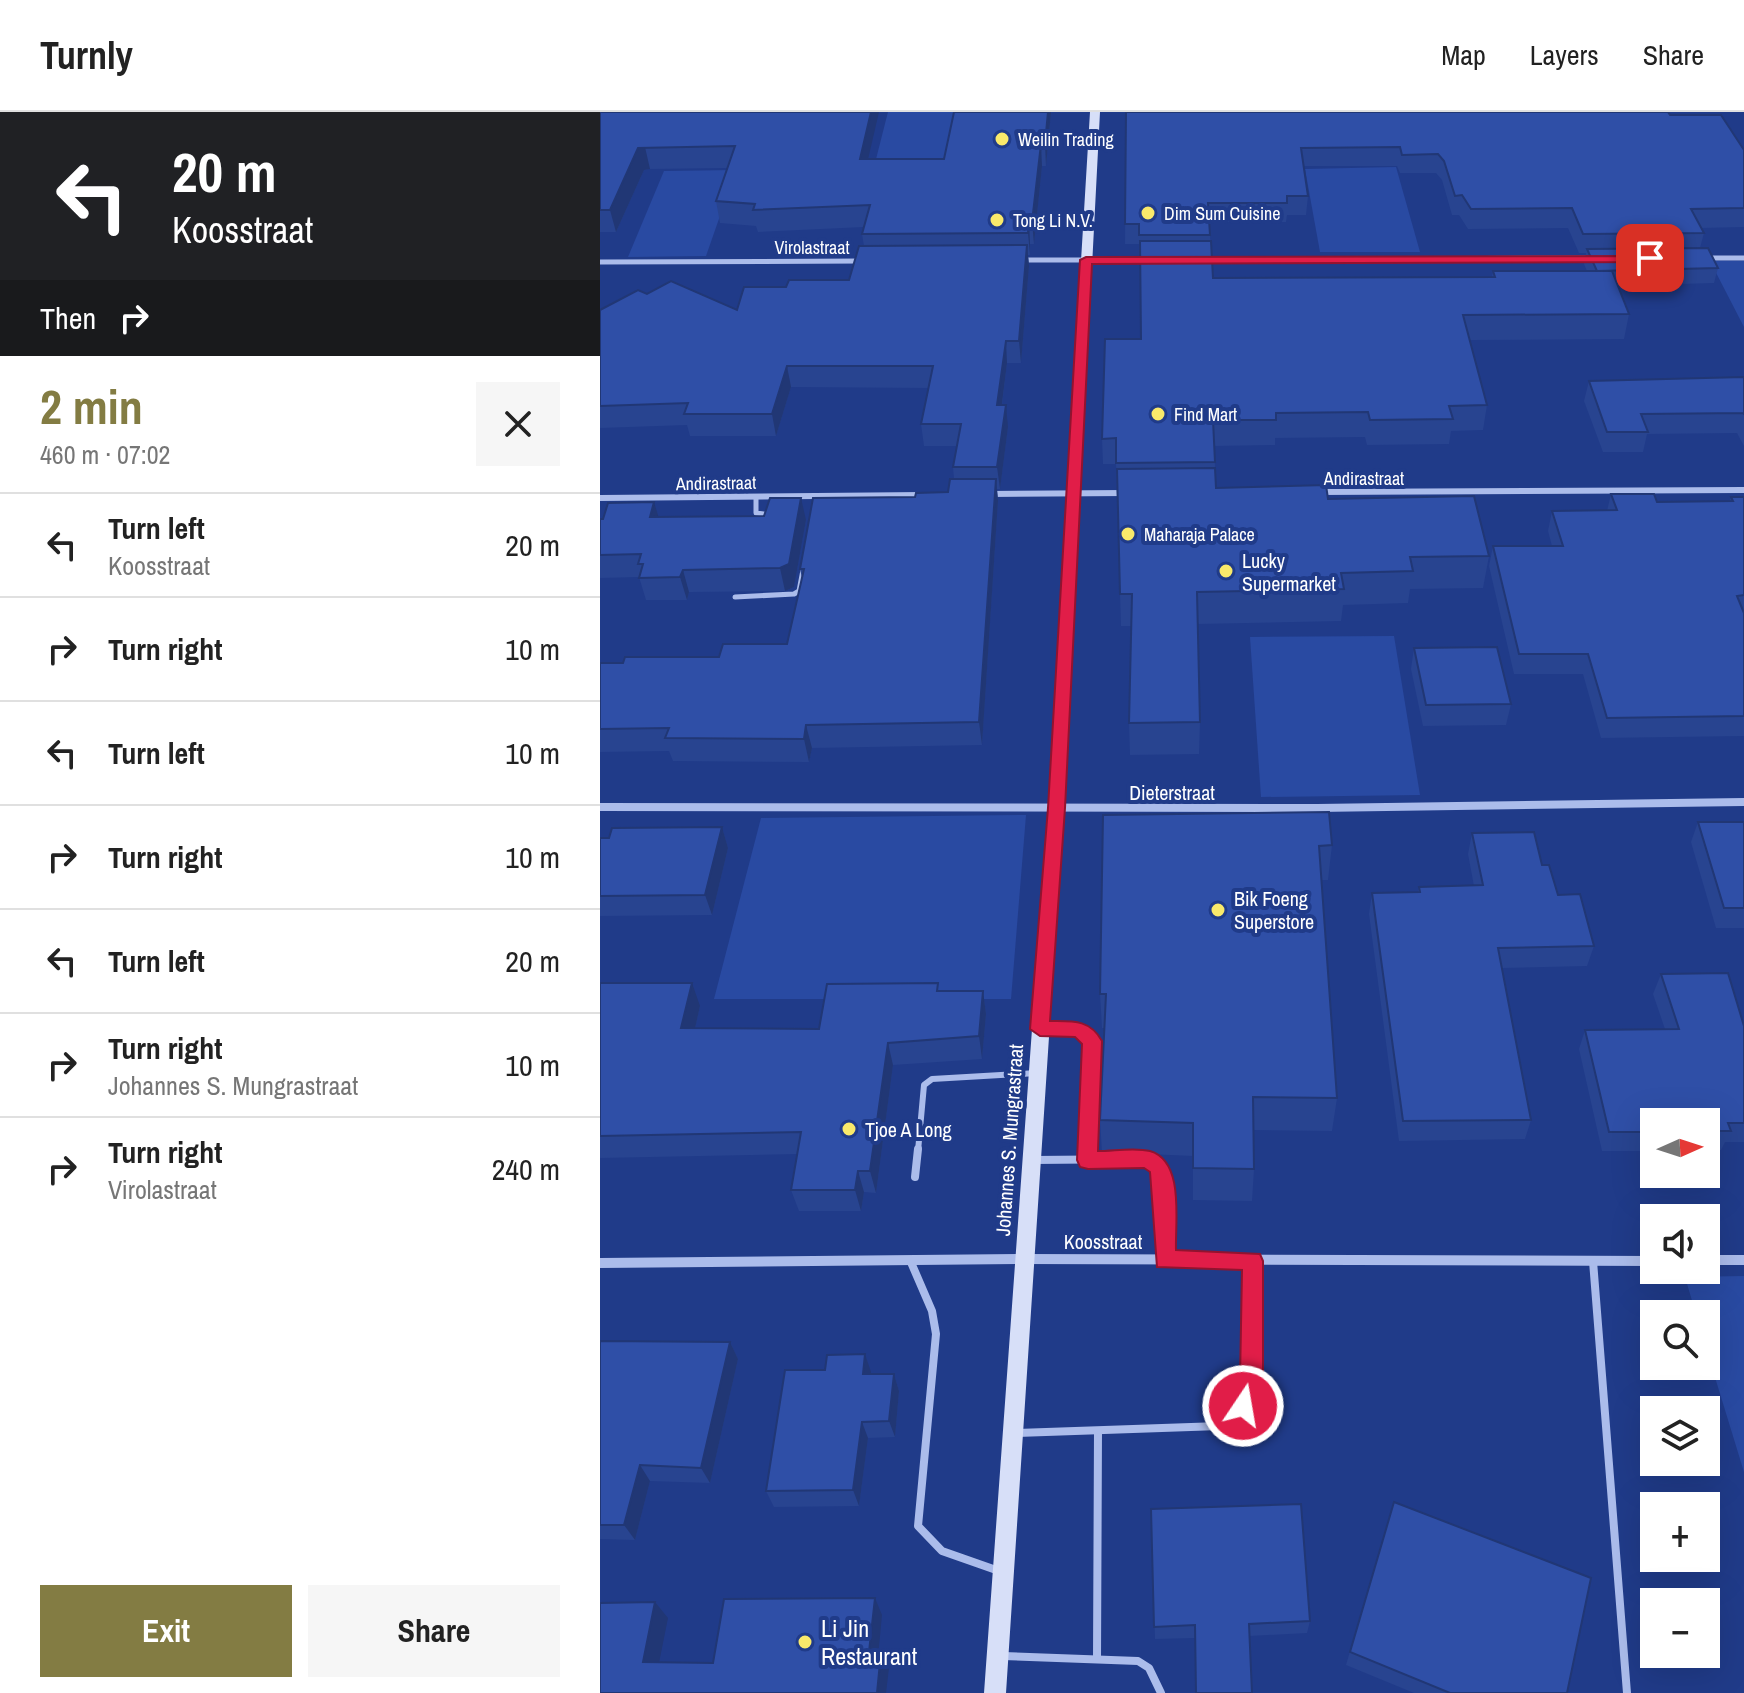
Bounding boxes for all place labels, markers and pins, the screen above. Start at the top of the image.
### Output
place label: Weilin Trading [1018,127,1115,152]
marker: Weilin Trading [993,130,1011,148]
place label: Dim Sum Cuisine [1164,201,1280,226]
marker: Dim Sum Cuisine [1139,204,1157,222]
place label: Tong Li N.V. [1013,208,1093,233]
marker: Tong Li N.V. [988,211,1006,229]
pin [1616,224,1684,292]
place label: Find Mart [1174,402,1237,427]
marker: Find Mart [1149,405,1167,423]
place label: Maharaja Palace [1144,522,1255,547]
marker: Maharaja Palace [1119,525,1137,543]
place label: Lucky Supermarket [1242,547,1336,597]
marker: Lucky Supermarket [1217,562,1235,580]
place label: Bik Foeng Superstore [1234,885,1314,935]
marker: Bik Foeng Superstore [1209,901,1227,919]
place label: Tjoe A Long [865,1116,952,1143]
marker: Tjoe A Long [840,1120,858,1138]
place label: Li Jin Restaurant [821,1612,918,1672]
marker: Li Jin Restaurant [796,1633,814,1651]

